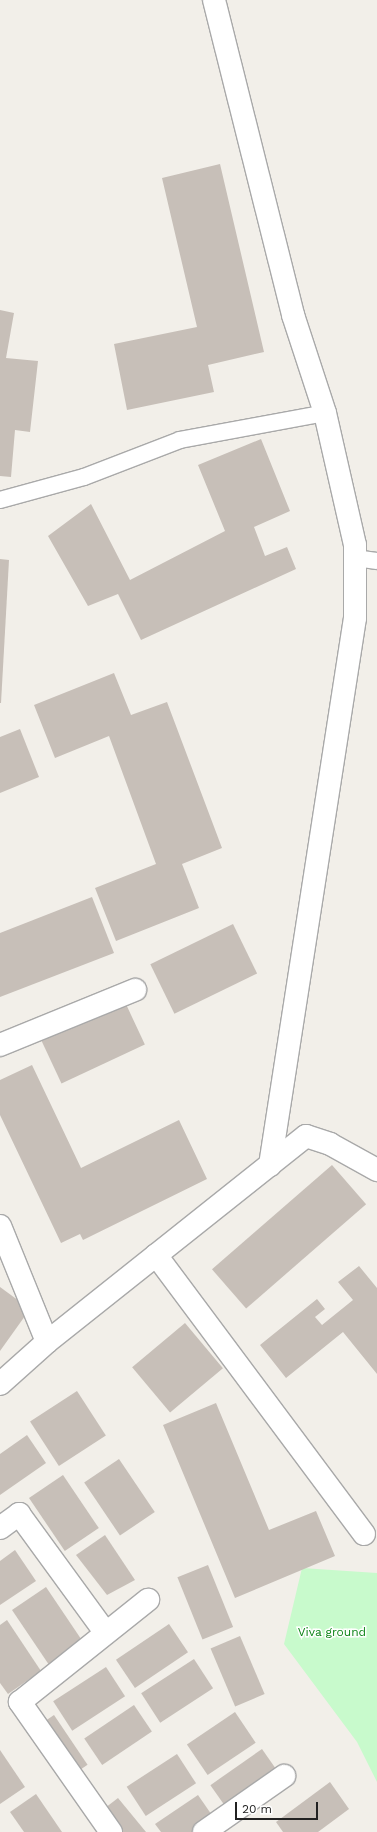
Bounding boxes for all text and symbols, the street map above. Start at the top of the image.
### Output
park label: Viva ground [298,1626,366,1640]
scale bar [237,1794,320,1820]
text: 20 m [242,1802,272,1816]

